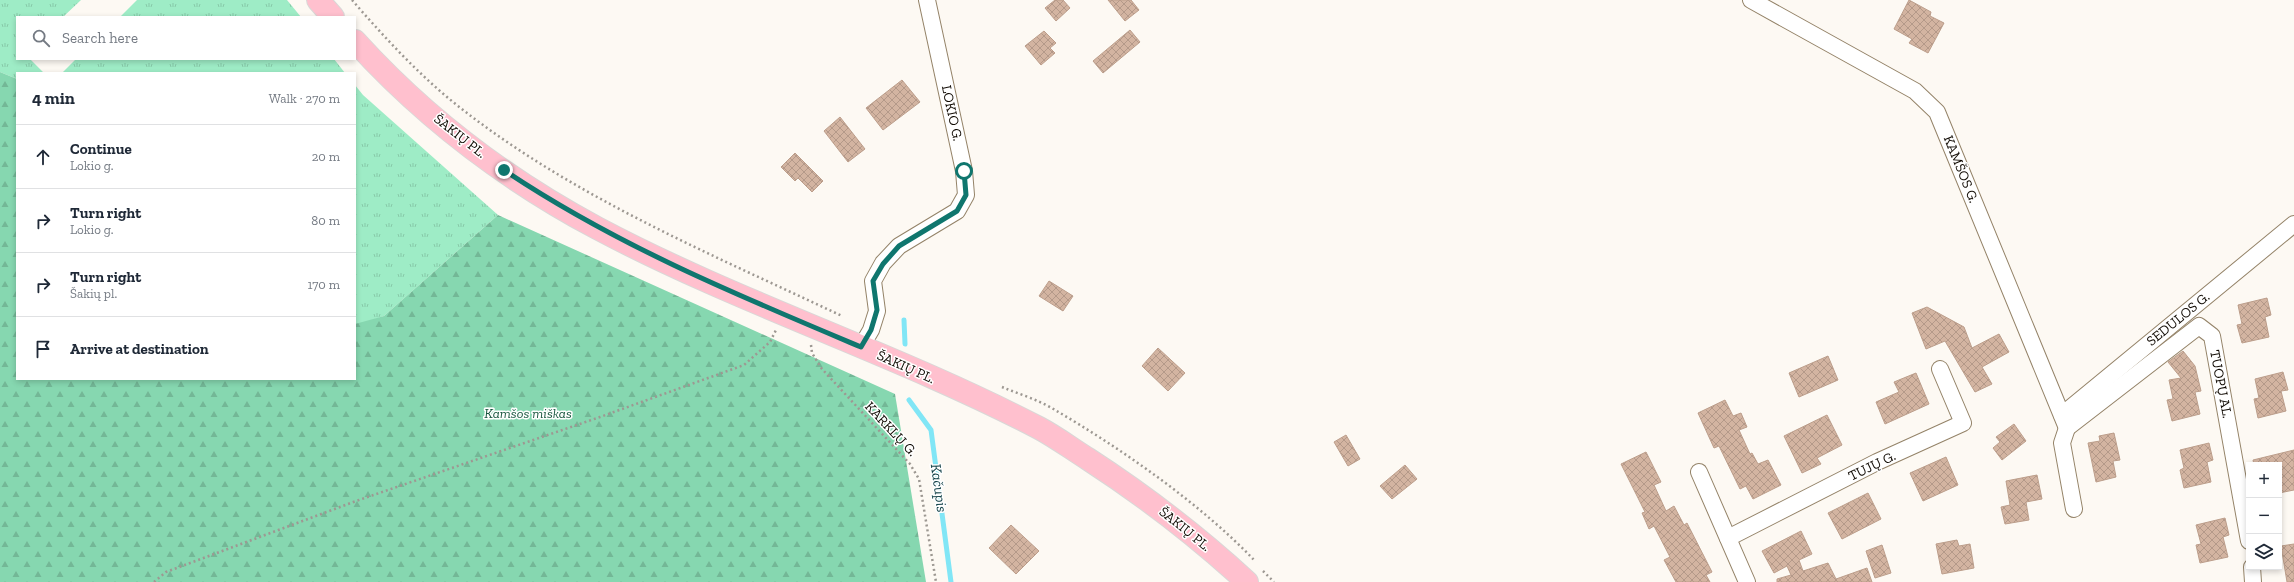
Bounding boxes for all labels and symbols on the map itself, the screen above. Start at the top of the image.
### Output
street label: LOKIO G. [938,83,966,143]
street label: ŠAKIŲ PL. [431,110,490,162]
street label: KAMŠOS G. [1940,133,1982,205]
route end [495,161,513,179]
route start [955,162,973,180]
street label: SEDULOS G. [2143,288,2213,350]
street label: ŠAKIŲ PL. [874,347,938,387]
street label: TUOPŲ AL. [2206,348,2236,420]
street label: KARKLŲ G. [861,398,921,460]
park label: Kamšos miškas [484,405,572,422]
street label: TUJŲ G. [1846,447,1898,485]
water label: Kačupis [927,462,951,514]
street label: ŠAKIŲ PL. [1156,503,1214,555]

